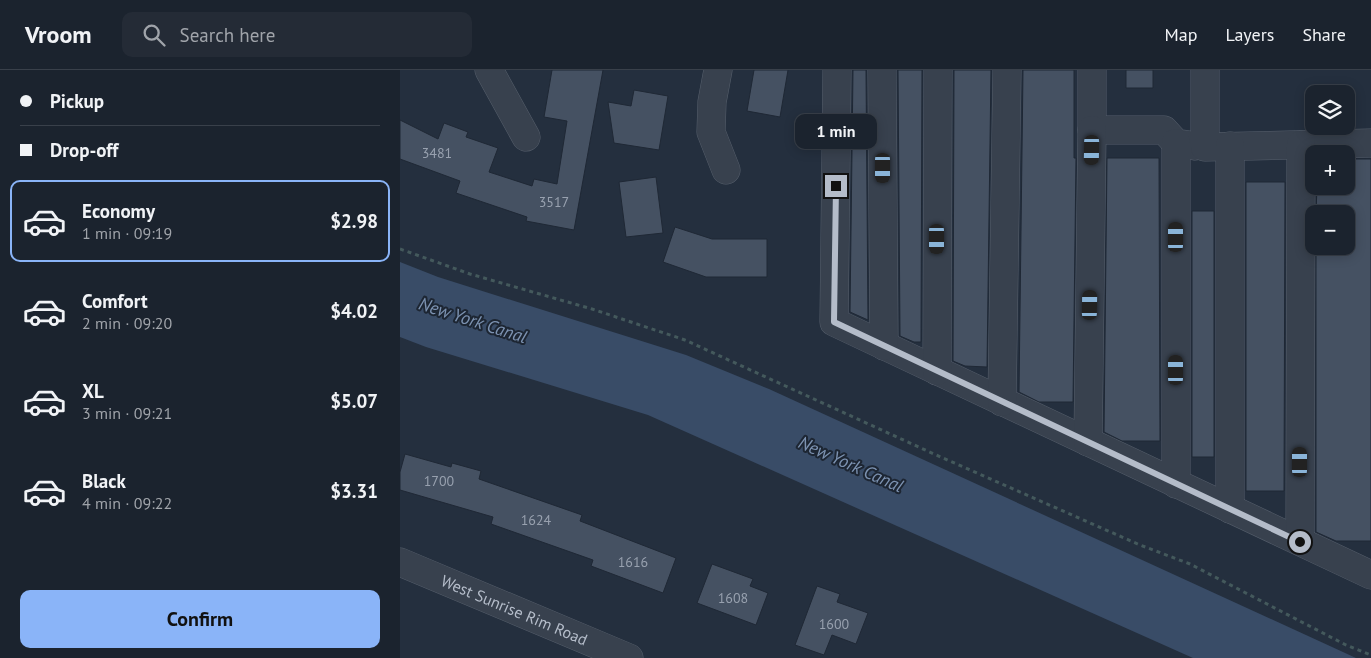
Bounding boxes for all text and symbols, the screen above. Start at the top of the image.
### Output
search box [122,12,472,57]
text: Vroom [25,19,92,50]
icon: search [140,21,168,49]
text: Search here [180,23,275,47]
text: Map [1165,23,1197,46]
text: Layers [1225,23,1274,46]
text: Share [1302,23,1346,46]
map controls [1305,85,1355,255]
button: layers [1305,85,1355,135]
text: Pickup [50,89,104,113]
callout: 1 min [795,114,877,148]
text: 1 min [816,121,856,141]
car [1084,135,1099,165]
text: Drop-off [50,138,118,162]
house number: 3481 [422,144,452,162]
button: + [1305,145,1355,195]
car [875,153,890,183]
route end [825,175,847,197]
house number: 3517 [539,193,569,211]
icon: car [22,199,67,244]
text: Economy [82,199,155,223]
button: − [1305,205,1355,255]
text: $2.98 [330,209,378,233]
car [1168,222,1183,252]
text: 1 min · 09:19 [82,223,172,243]
car [929,224,944,254]
icon: car [22,289,67,334]
text: Comfort [82,289,148,313]
car [1082,290,1097,320]
water label: New York Canal [416,292,530,348]
text: $4.02 [330,299,378,323]
text: 2 min · 09:20 [82,313,172,333]
car [1168,355,1183,385]
icon: car [22,379,67,424]
text: XL [82,379,104,403]
text: $5.07 [330,389,378,413]
text: 3 min · 09:21 [82,403,172,423]
water label: New York Canal [795,431,907,497]
car [1292,447,1307,477]
icon: car [22,469,67,514]
text: Black [82,469,126,493]
house number: 1700 [424,472,455,490]
text: $3.31 [330,479,378,503]
text: 4 min · 09:22 [82,493,172,513]
house number: 1624 [521,511,552,529]
route start [1289,531,1311,553]
house number: 1616 [618,553,648,571]
street label: West Sunrise Rim Road [438,570,591,650]
house number: 1608 [718,589,748,607]
button: Confirm [20,590,380,648]
house number: 1600 [819,615,850,633]

